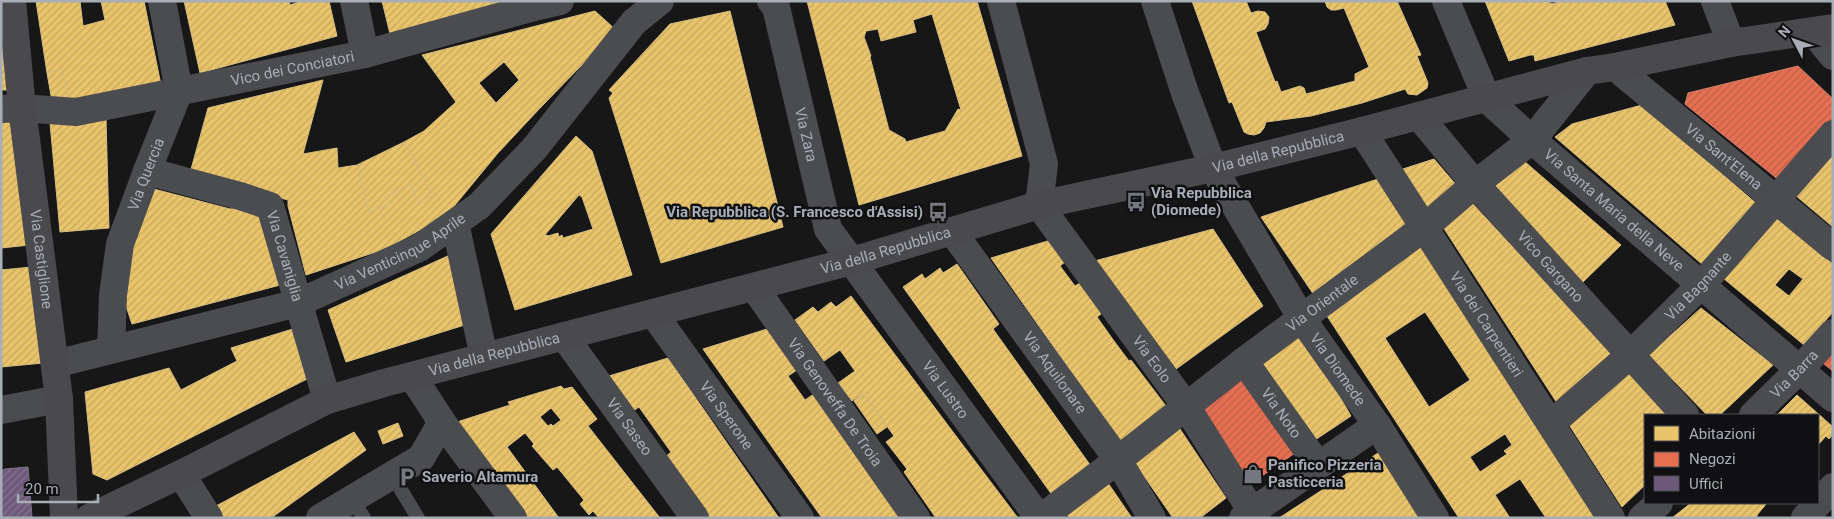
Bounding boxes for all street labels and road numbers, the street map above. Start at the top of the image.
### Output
street label: Vico dei Conciatori [229,47,356,90]
street label: Via Zara [791,106,821,164]
street label: Via Sant'Elena [1681,120,1766,194]
street label: Via della Repubblica [1210,127,1346,177]
street label: Via Quercia [124,135,168,213]
street label: Via Santa Maria della Neve [1540,145,1688,275]
street label: Via Cavaniglia [263,208,307,304]
street label: Via Castiglione [26,209,56,310]
street label: Via Venticinque Aprile [332,209,469,294]
street label: Via della Repubblica [819,223,953,278]
street label: Vico Gargano [1513,227,1587,306]
street label: Via Bagnante [1661,248,1735,324]
street label: Via dei Carpentieri [1446,268,1527,381]
street label: Via Orientale [1283,270,1362,336]
street label: Via Aquilonare [1019,328,1090,417]
street label: Via della Repubblica [427,329,562,380]
street label: Via Diomede [1306,330,1370,409]
street label: Via Eolo [1129,332,1175,386]
street label: Via Genoveffa De Troia [784,335,886,470]
street label: Via Barra [1766,346,1822,402]
street label: Via Lustro [918,357,973,422]
street label: Via Sperone [696,378,757,453]
street label: Via Noto [1257,384,1305,442]
street label: Via Saseo [603,395,656,459]

